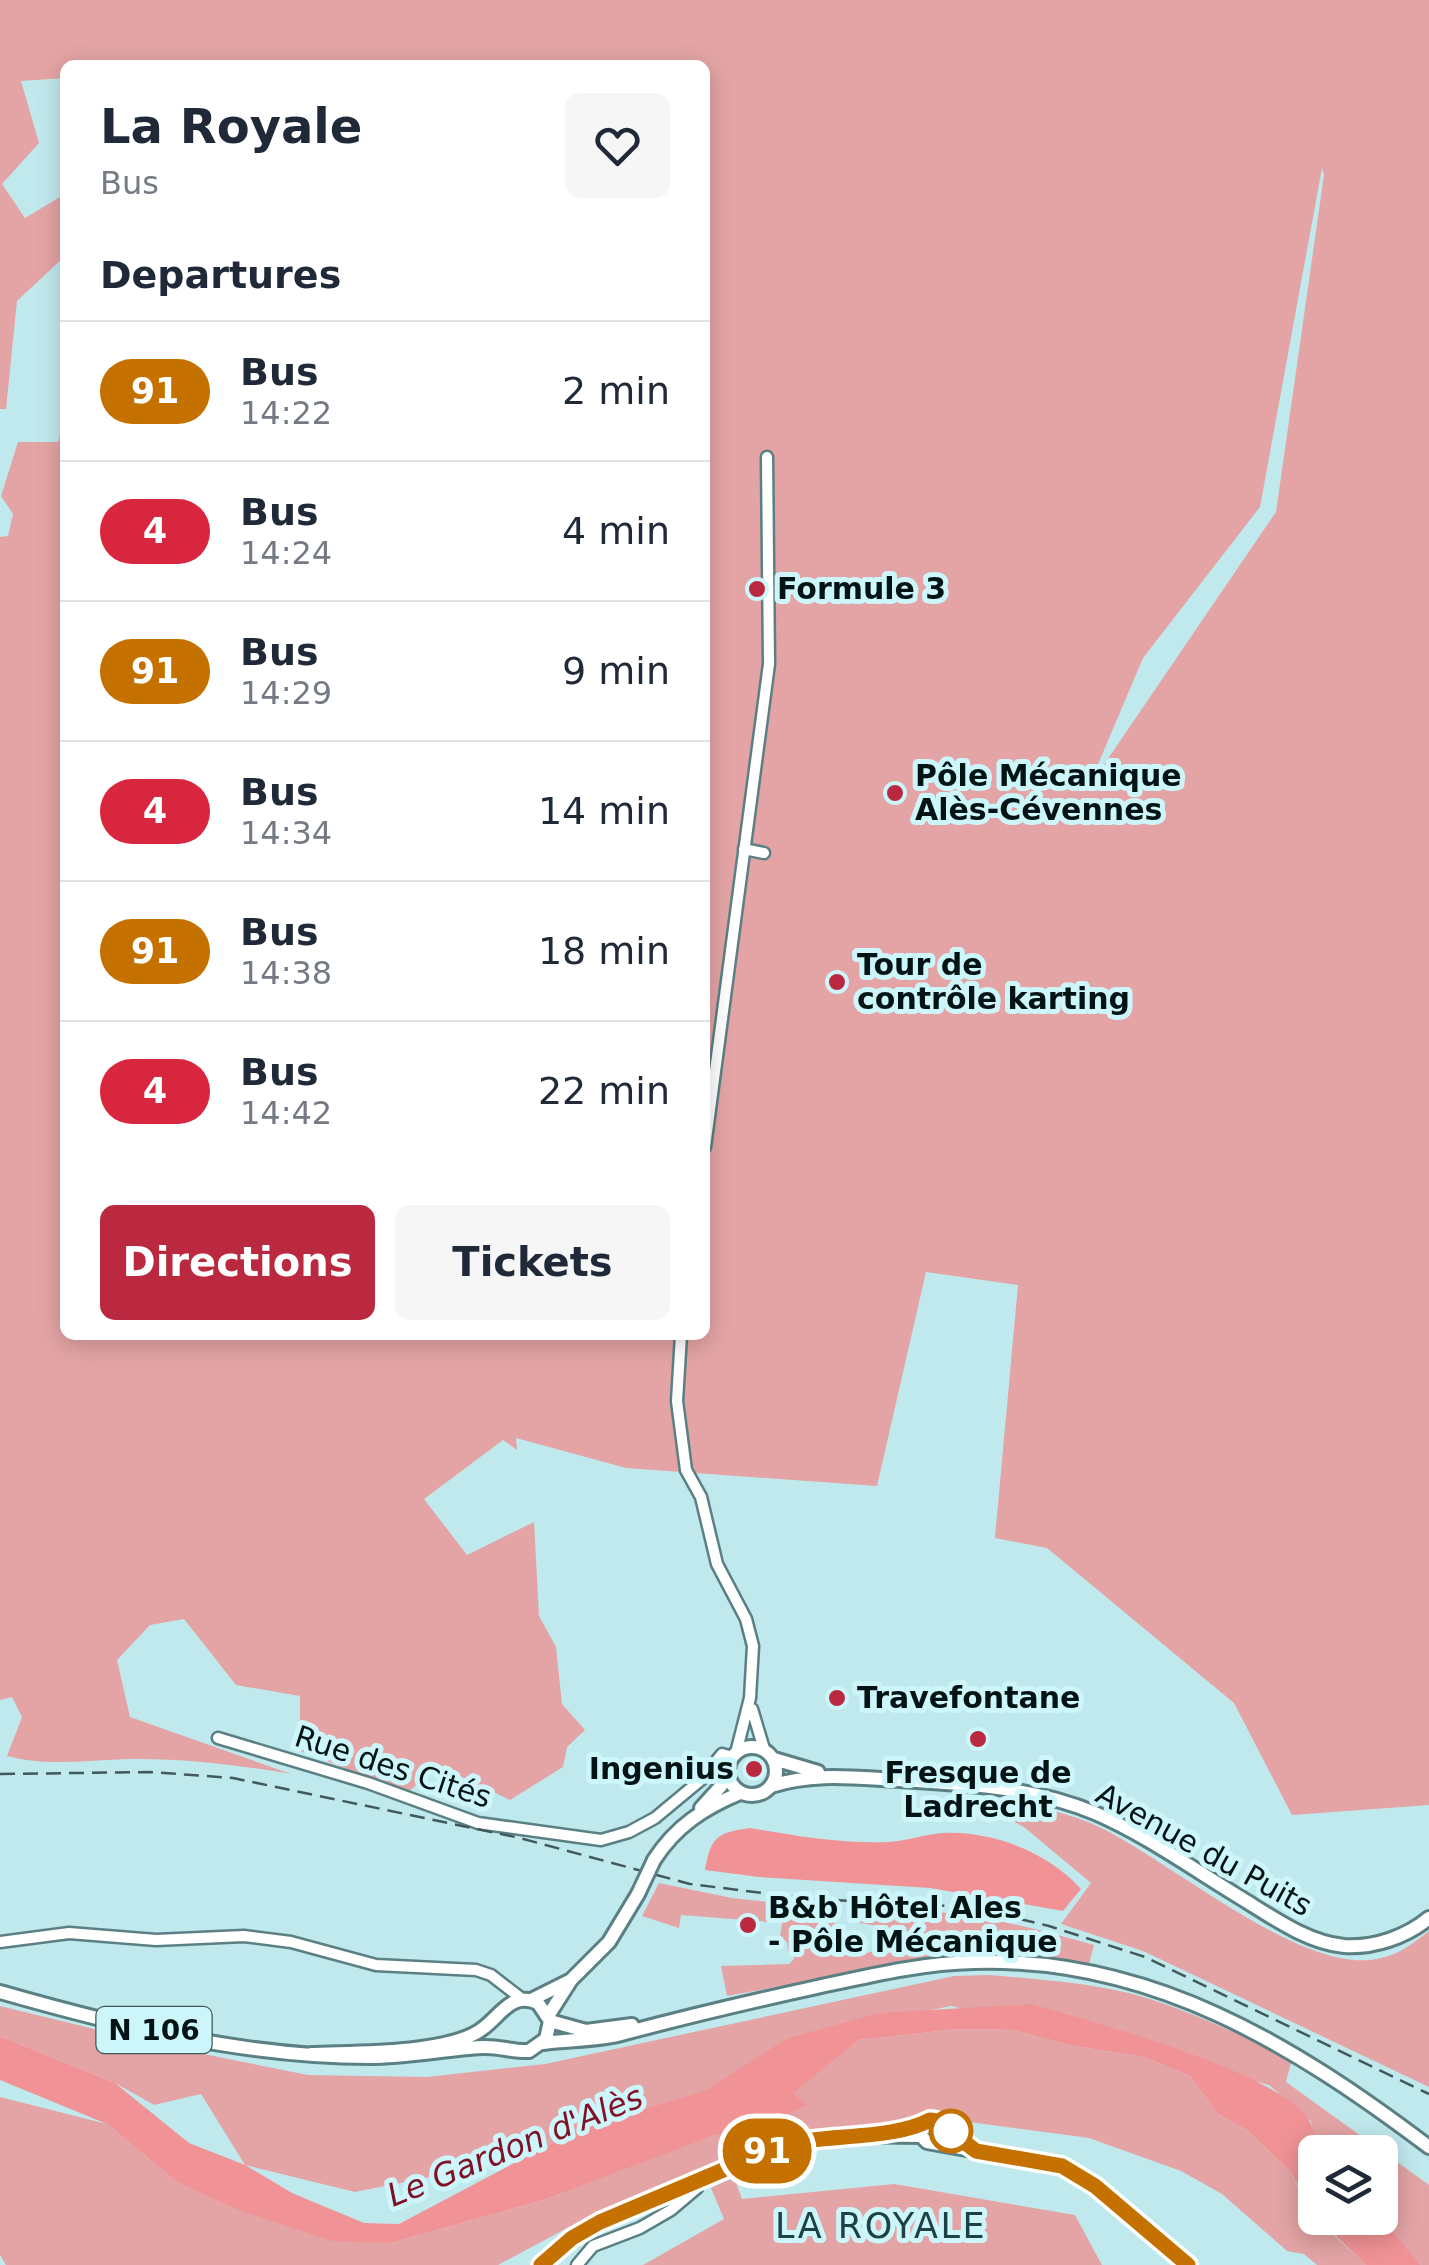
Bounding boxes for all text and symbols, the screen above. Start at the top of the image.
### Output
button: heart [565,93,670,198]
text: La Royale [100,98,362,154]
text: Bus [100,164,159,202]
text: Departures [100,253,341,297]
text: Bus [240,350,319,394]
text: 2 min [562,369,670,413]
text: 91 [131,371,179,411]
text: 14:22 [240,394,332,432]
text: Bus [240,490,319,534]
text: 4 min [562,509,670,553]
text: 4 [143,511,167,551]
text: 14:24 [240,534,332,572]
place label: Formule 3 [777,571,946,606]
marker: Formule 3 [746,578,768,600]
text: Bus [240,630,319,674]
text: 9 min [562,649,670,693]
text: 91 [131,651,179,691]
text: 14:29 [240,674,332,712]
place label: Pôle Mécanique Alès-Cévennes [915,758,1182,827]
text: Bus [240,770,319,814]
marker: Pôle Mécanique Alès-Cévennes [884,782,906,804]
text: 14 min [538,789,670,833]
text: 4 [143,791,167,831]
text: 14:34 [240,814,332,852]
text: Bus [240,910,319,954]
text: 18 min [538,929,670,973]
text: 91 [131,931,179,971]
place label: Tour de contrôle karting [857,947,1130,1016]
text: 14:38 [240,954,332,992]
marker: Tour de contrôle karting [826,971,848,993]
text: Bus [240,1050,319,1094]
text: 22 min [538,1069,670,1113]
text: 4 [143,1071,167,1111]
text: 14:42 [240,1094,332,1132]
button: Directions [100,1205,375,1320]
button: Tickets [395,1205,670,1320]
place label: Travefontane [857,1680,1080,1715]
marker: Travefontane [826,1687,848,1709]
street label: Rue des Cités [291,1718,496,1815]
marker: Fresque de Ladrecht [967,1728,989,1750]
place label: Ingenius [589,1751,734,1786]
place label: Fresque de Ladrecht [884,1755,1072,1824]
marker: Ingenius [743,1758,765,1780]
street label: Avenue du Puits [1090,1776,1318,1923]
place label: B&b Hôtel Ales - Pôle Mécanique [768,1890,1058,1959]
marker: B&b Hôtel Ales - Pôle Mécanique [737,1914,759,1936]
road number: N 106 [96,2007,212,2053]
water label: Le Gardon d'Alès [382,2077,648,2215]
unlabelled marker [930,2110,972,2152]
line badge: 91 [722,2118,812,2184]
text: 91 [743,2131,791,2171]
map controls [1298,2135,1398,2235]
button: layers [1298,2135,1398,2235]
district label: LA ROYALE [775,2206,987,2246]

